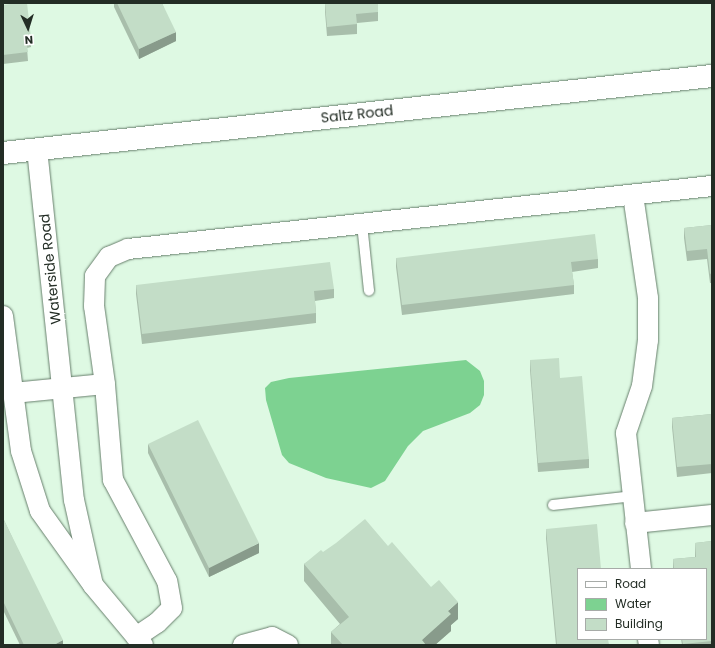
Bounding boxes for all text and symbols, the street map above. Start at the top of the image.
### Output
north arrow [8,8,48,48]
text: N [24,32,34,48]
street label: Saltz Road [320,102,394,126]
street label: Waterside Road [36,213,64,325]
legend [577,568,707,640]
text: Road [615,575,646,592]
text: Water [615,595,651,612]
text: Building [615,615,663,632]

